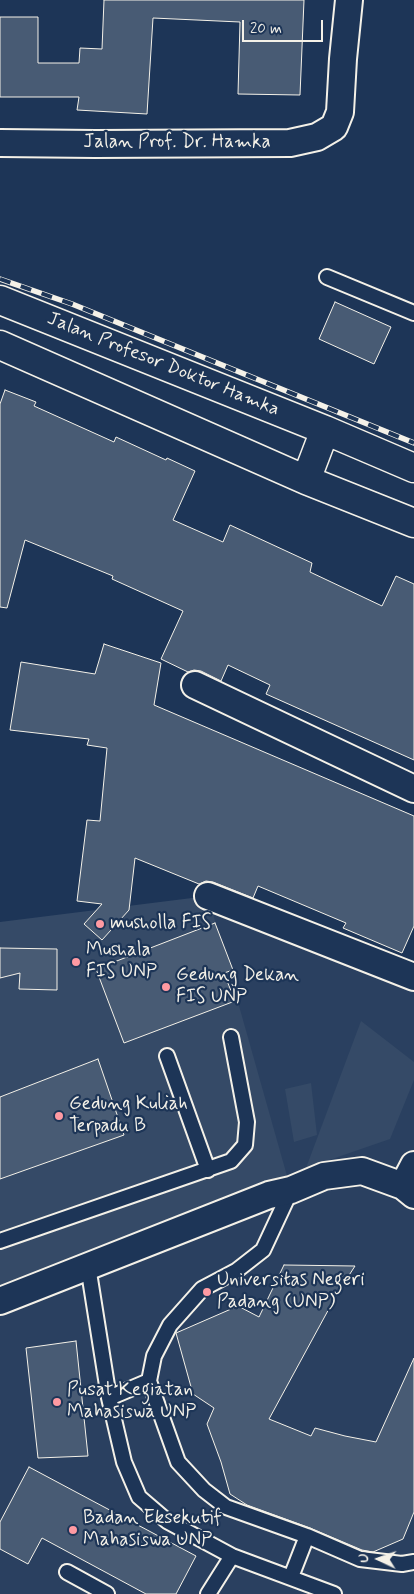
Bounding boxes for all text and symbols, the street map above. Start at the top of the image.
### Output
scale bar [244,10,325,42]
text: 20 m [250,19,282,39]
street label: Jalan Prof. Dr. Hamka [83,132,271,154]
street label: Jalan Profesor Doktor Hamka [44,308,282,422]
place label: musholla FIS [110,913,211,935]
marker: musholla FIS [94,918,106,930]
place label: Mushala FIS UNP [86,940,157,984]
marker: Mushala FIS UNP [70,956,82,968]
place label: Gedung Dekan FIS UNP [176,965,299,1009]
marker: Gedung Dekan FIS UNP [160,981,172,993]
place label: Gedung Kuliah Terpadu B [69,1094,188,1138]
marker: Gedung Kuliah Terpadu B [53,1110,65,1122]
place label: Universitas Negeri Padang (UNP) [217,1270,364,1314]
marker: Universitas Negeri Padang (UNP) [201,1286,213,1298]
place label: Pusat Kegiatan Mahasiswa UNP [67,1380,196,1424]
marker: Pusat Kegiatan Mahasiswa UNP [51,1396,63,1408]
place label: Badan Eksekutif Mahasiswa UNP [83,1508,222,1552]
marker: Badan Eksekutif Mahasiswa UNP [67,1524,79,1536]
north arrow [354,1534,404,1584]
text: U [355,1553,373,1563]

